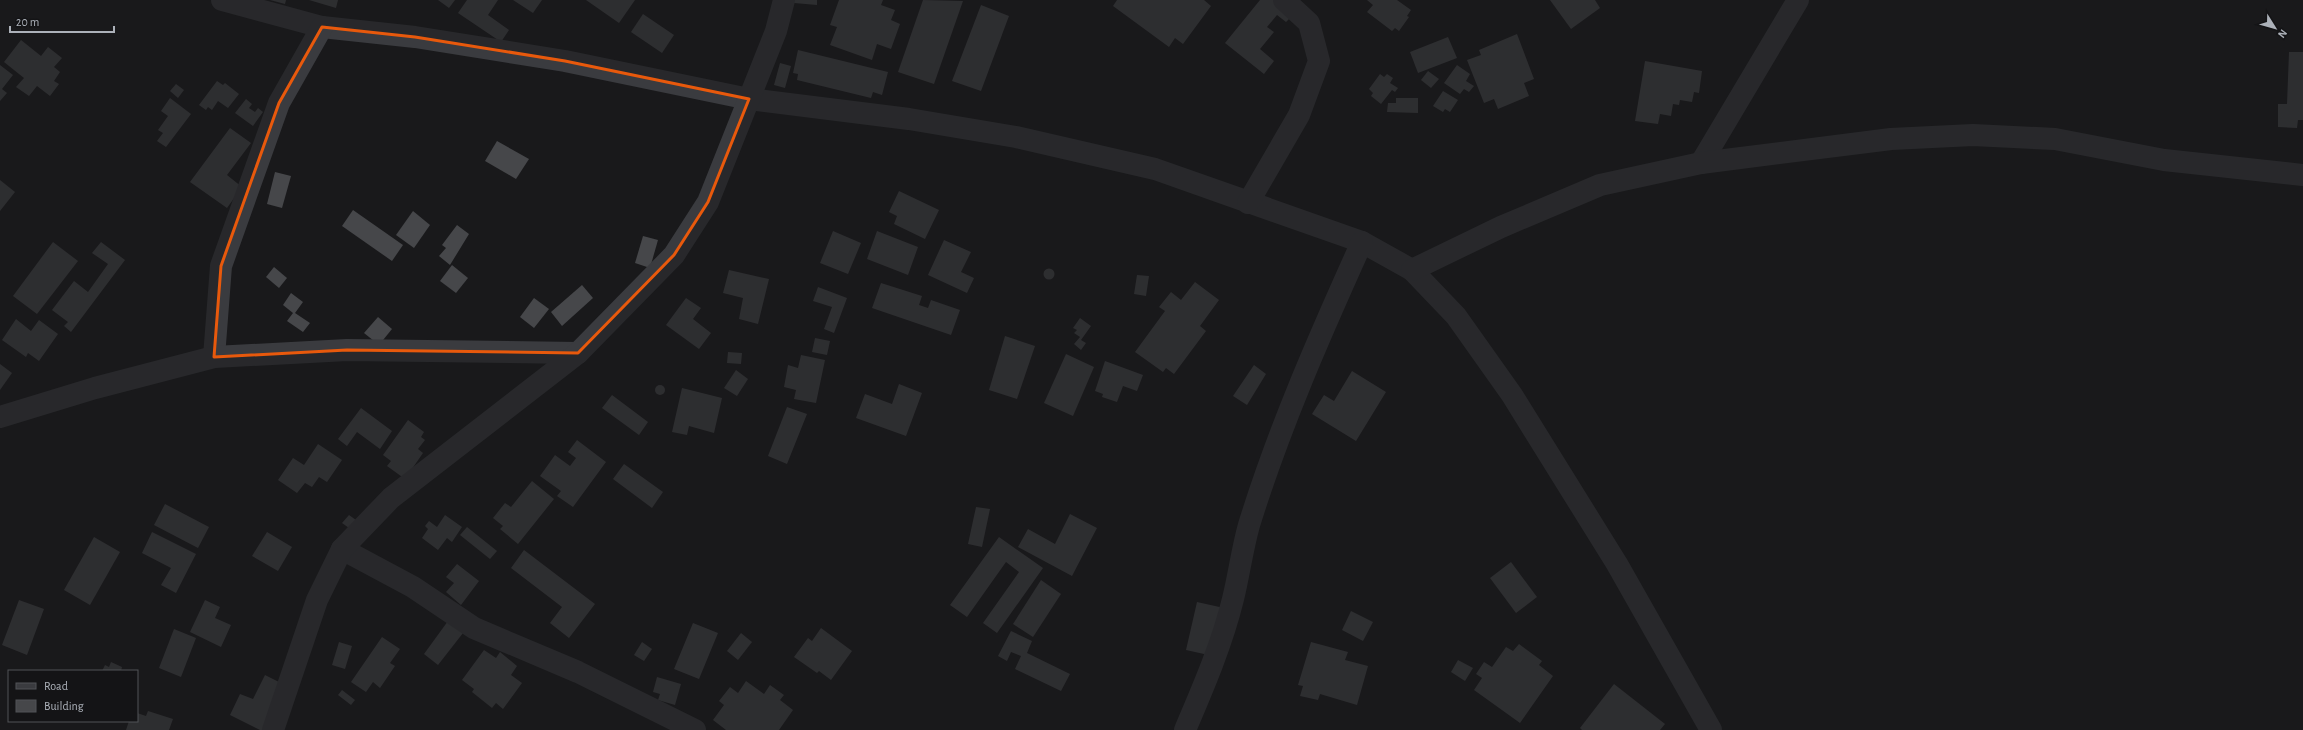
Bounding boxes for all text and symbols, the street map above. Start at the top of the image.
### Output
scale bar [10,8,114,34]
north arrow [2255,8,2295,48]
text: 20 m [16,16,39,28]
text: N [2276,27,2289,40]
legend [8,670,138,722]
text: Road [44,680,68,692]
text: Building [44,700,84,712]

